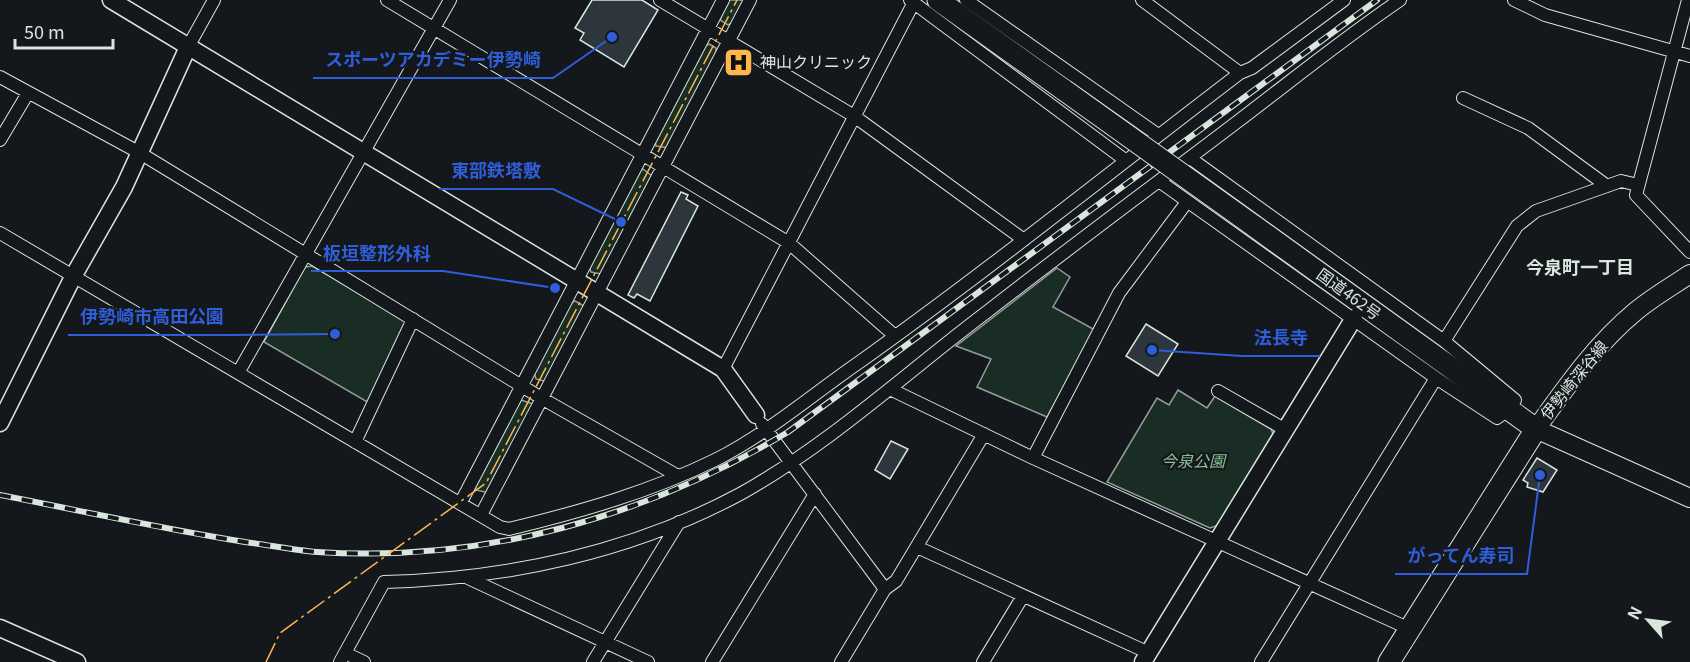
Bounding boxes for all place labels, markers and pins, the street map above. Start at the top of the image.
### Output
callout: スポーツアカデミー伊勢崎 [313,42,553,78]
hospital icon: 神山クリニック [723,46,755,78]
place label: 神山クリニック [760,49,872,73]
callout: 東部鉄塔敷 [439,153,553,189]
callout: 板垣整形外科 [311,235,443,271]
callout: 伊勢崎市高田公園 [68,299,236,335]
callout: 法長寺 [1242,320,1320,356]
callout: がってん寿司 [1395,538,1527,574]

